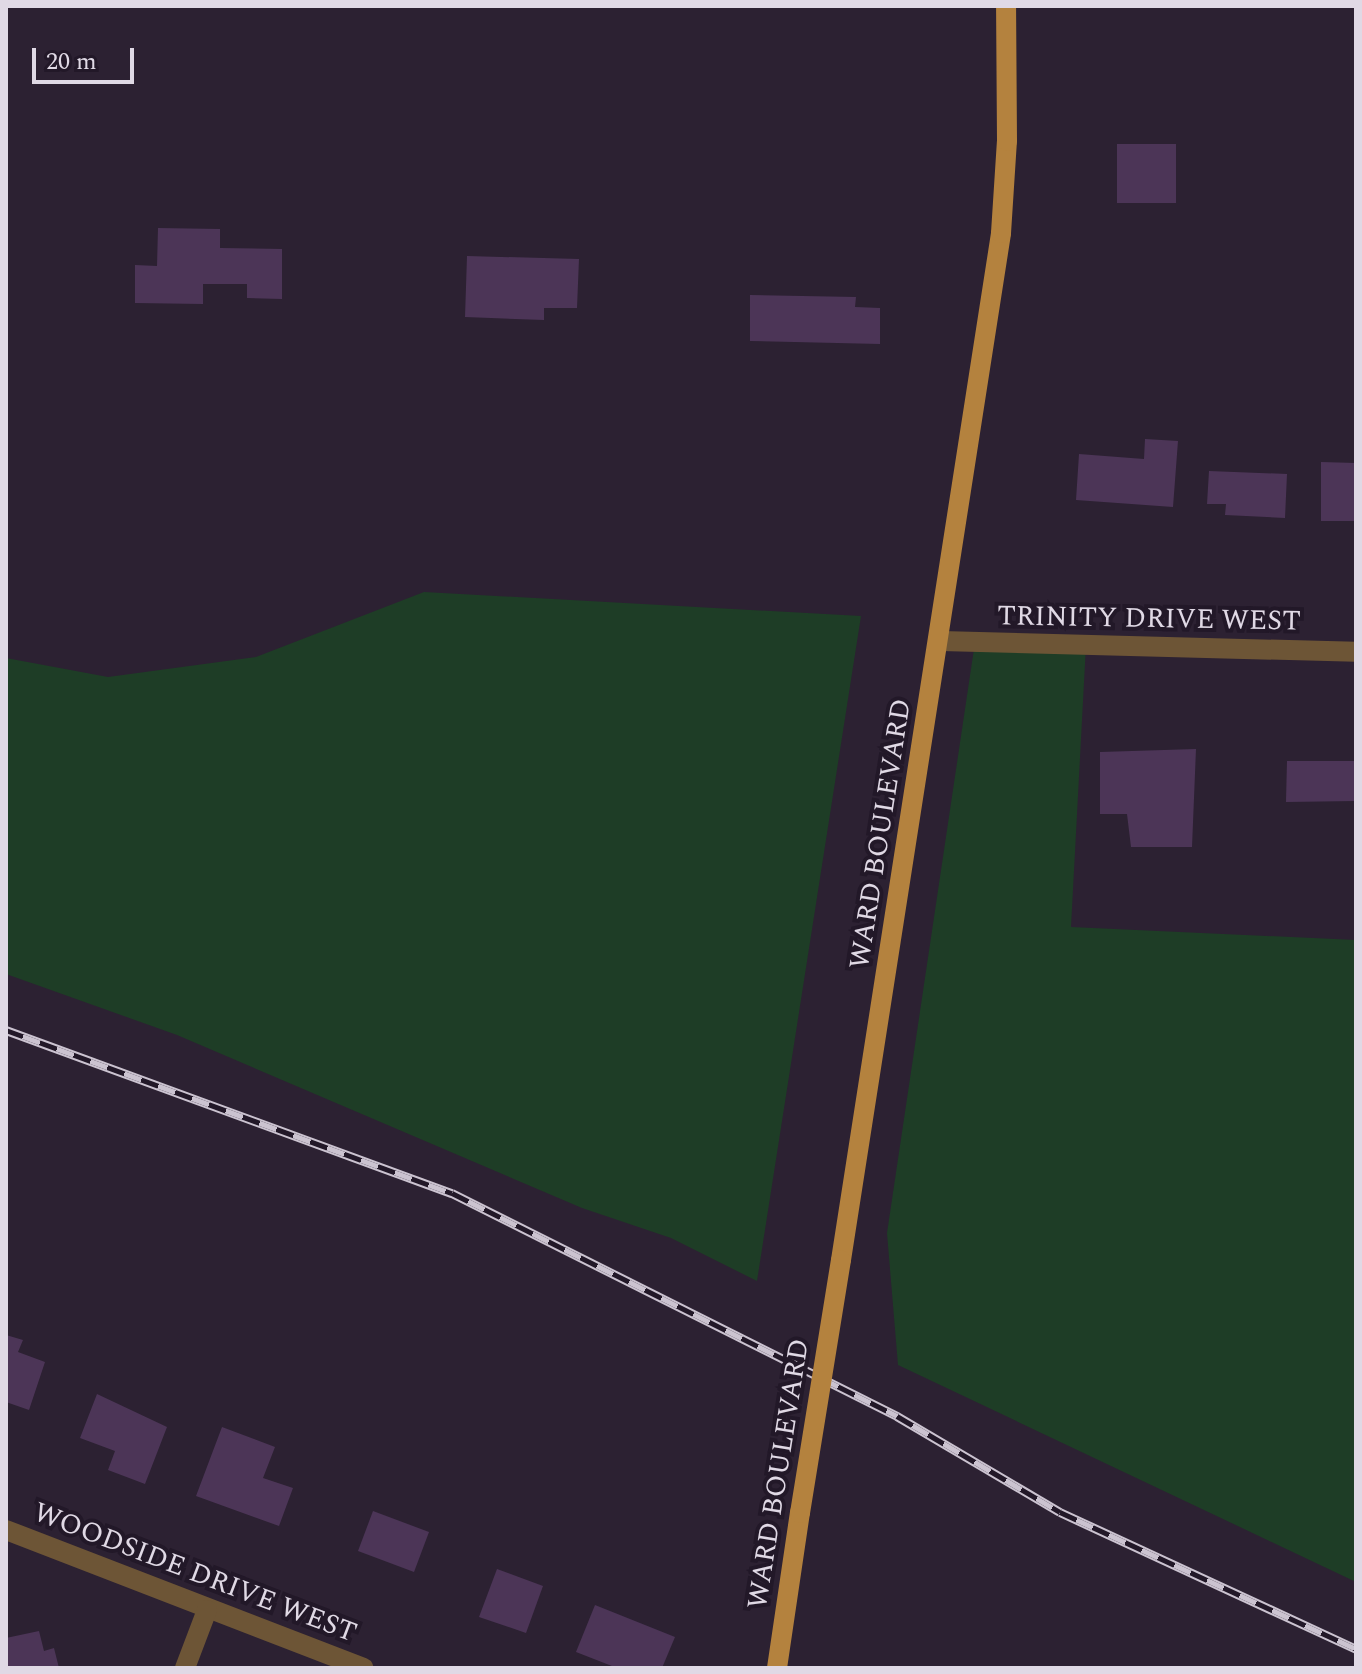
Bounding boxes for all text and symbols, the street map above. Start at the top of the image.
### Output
scale bar [36,32,138,82]
text: 20 m [46,44,97,80]
street label: TRINITY DRIVE WEST [997,600,1301,638]
street label: WARD BOULEVARD [843,697,919,971]
street label: WARD BOULEVARD [741,1337,817,1611]
street label: WOODSIDE DRIVE WEST [29,1496,361,1650]

